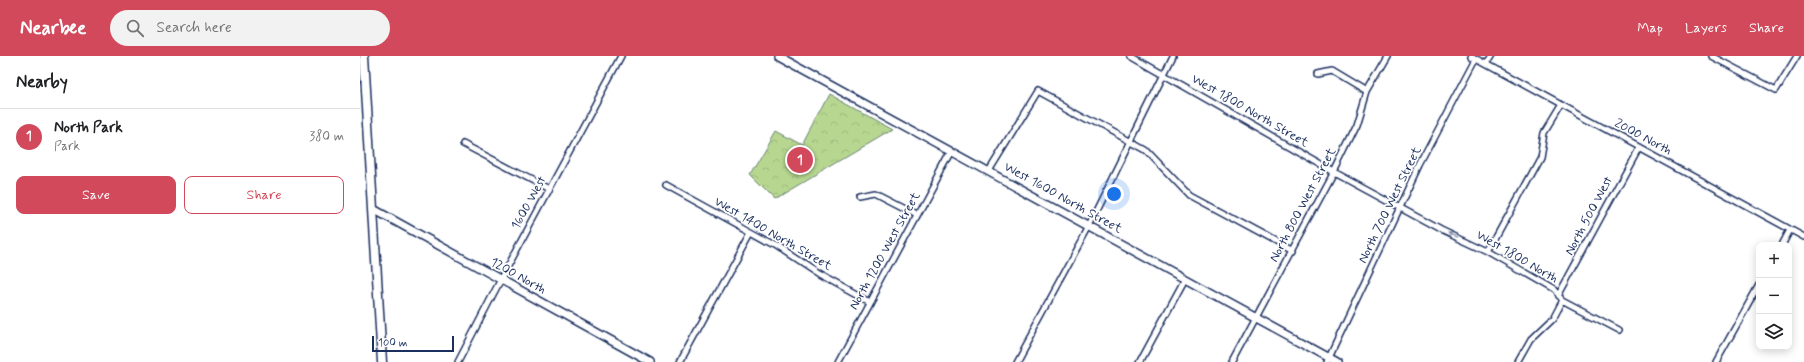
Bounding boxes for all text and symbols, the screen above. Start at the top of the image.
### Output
search box [110,10,390,46]
text: Nearbee [20,16,86,41]
icon: search [124,17,146,39]
text: Search here [156,18,232,38]
text: Map [1637,19,1663,37]
text: Layers [1685,19,1727,37]
text: Share [1749,19,1784,37]
street label: West 1800 North Street [1188,70,1312,152]
text: Nearby [16,71,68,93]
street label: 2000 North [1611,115,1675,159]
text: North Park [54,118,123,138]
text: 1 [26,128,32,145]
text: 380 m [309,128,344,145]
text: Park [54,138,80,155]
street label: North 700 West Street [1354,144,1426,266]
pin: 1 [787,145,813,175]
street label: North 800 West Street [1266,145,1341,265]
street label: West 1600 North Street [1001,158,1125,238]
street label: 1600 West [507,173,551,233]
street label: North 500 West [1561,174,1617,258]
button: Save [16,176,176,214]
button: Share [184,176,344,214]
your location [1104,184,1124,204]
street label: North 1200 West Street [845,189,925,313]
street label: West 1400 North Street [711,193,835,275]
street label: West 1800 North [1473,227,1561,287]
one-way arrow [1446,231,1458,237]
map controls [1756,242,1792,350]
button: + [1756,242,1792,278]
street label: 1200 North [487,254,549,298]
button: − [1756,278,1792,314]
button: layers [1756,314,1792,350]
scale bar [372,334,454,353]
text: 100 m [378,336,408,350]

